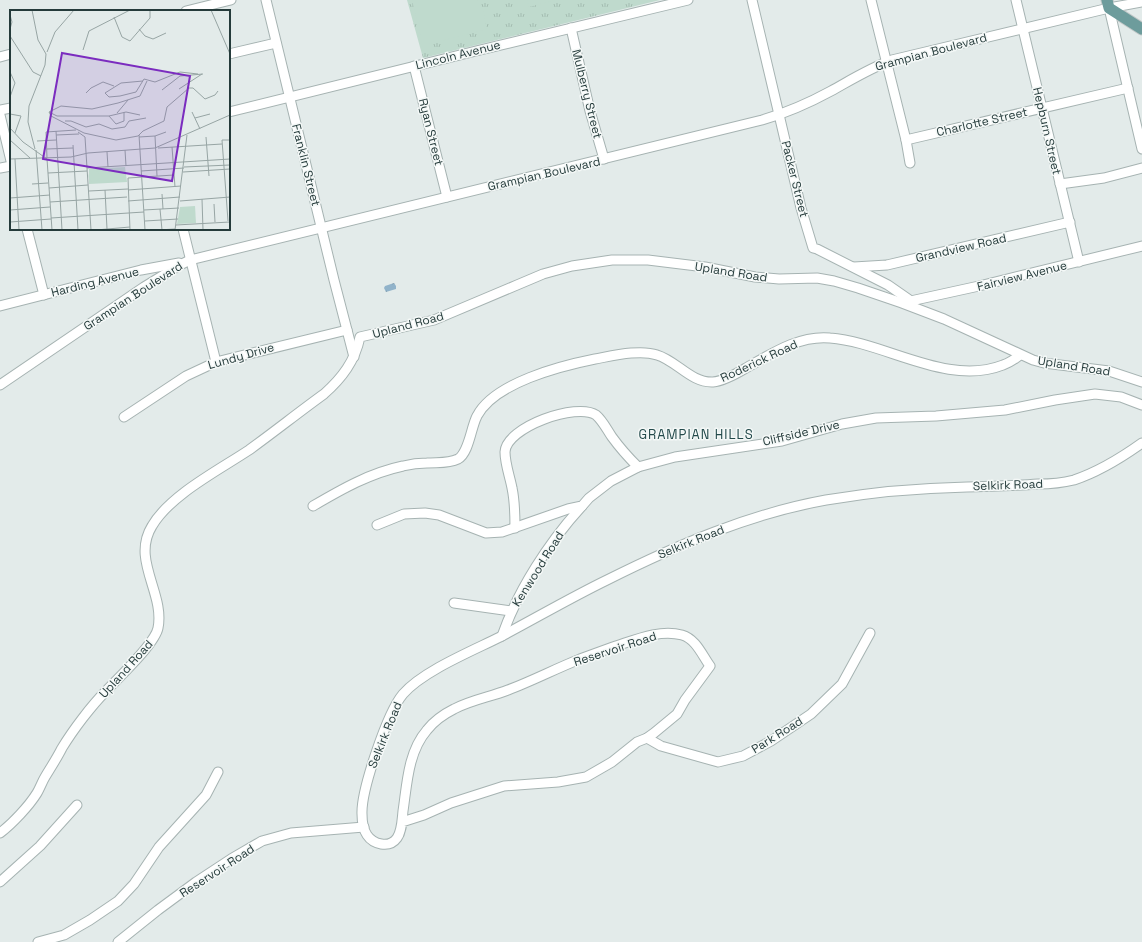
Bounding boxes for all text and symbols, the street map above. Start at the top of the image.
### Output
inset map [10,10,230,230]
street label: Grampian Boulevard [873,29,989,75]
street label: Lincoln Avenue [414,37,502,73]
street label: Mulberry Street [568,48,606,140]
street label: Hepburn Street [1029,86,1065,176]
street label: Ryan Street [415,97,447,167]
street label: Charlotte Street [935,104,1029,140]
street label: Franklin Street [288,122,324,208]
street label: Packer Street [778,139,812,219]
street label: Grampian Boulevard [486,153,602,195]
street label: Grandview Road [914,230,1008,266]
street label: Fairview Avenue [975,257,1069,295]
street label: Grampian Boulevard [80,258,186,334]
street label: Upland Road [694,258,768,286]
street label: Harding Avenue [49,263,141,301]
street label: Upland Road [371,308,445,342]
street label: Roderick Road [718,336,800,386]
street label: Lundy Drive [206,339,276,373]
street label: Upland Road [1037,352,1111,380]
street label: Cliffside Drive [761,416,841,450]
district label: GRAMPIAN HILLS [638,426,754,443]
street label: Selkirk Road [973,476,1043,494]
street label: Selkirk Road [655,521,727,563]
street label: Kenwood Road [508,528,568,610]
street label: Reservoir Road [571,628,659,670]
street label: Upland Road [96,636,156,702]
street label: Selkirk Road [364,699,406,771]
street label: Park Road [748,713,806,757]
street label: Reservoir Road [176,841,258,901]

